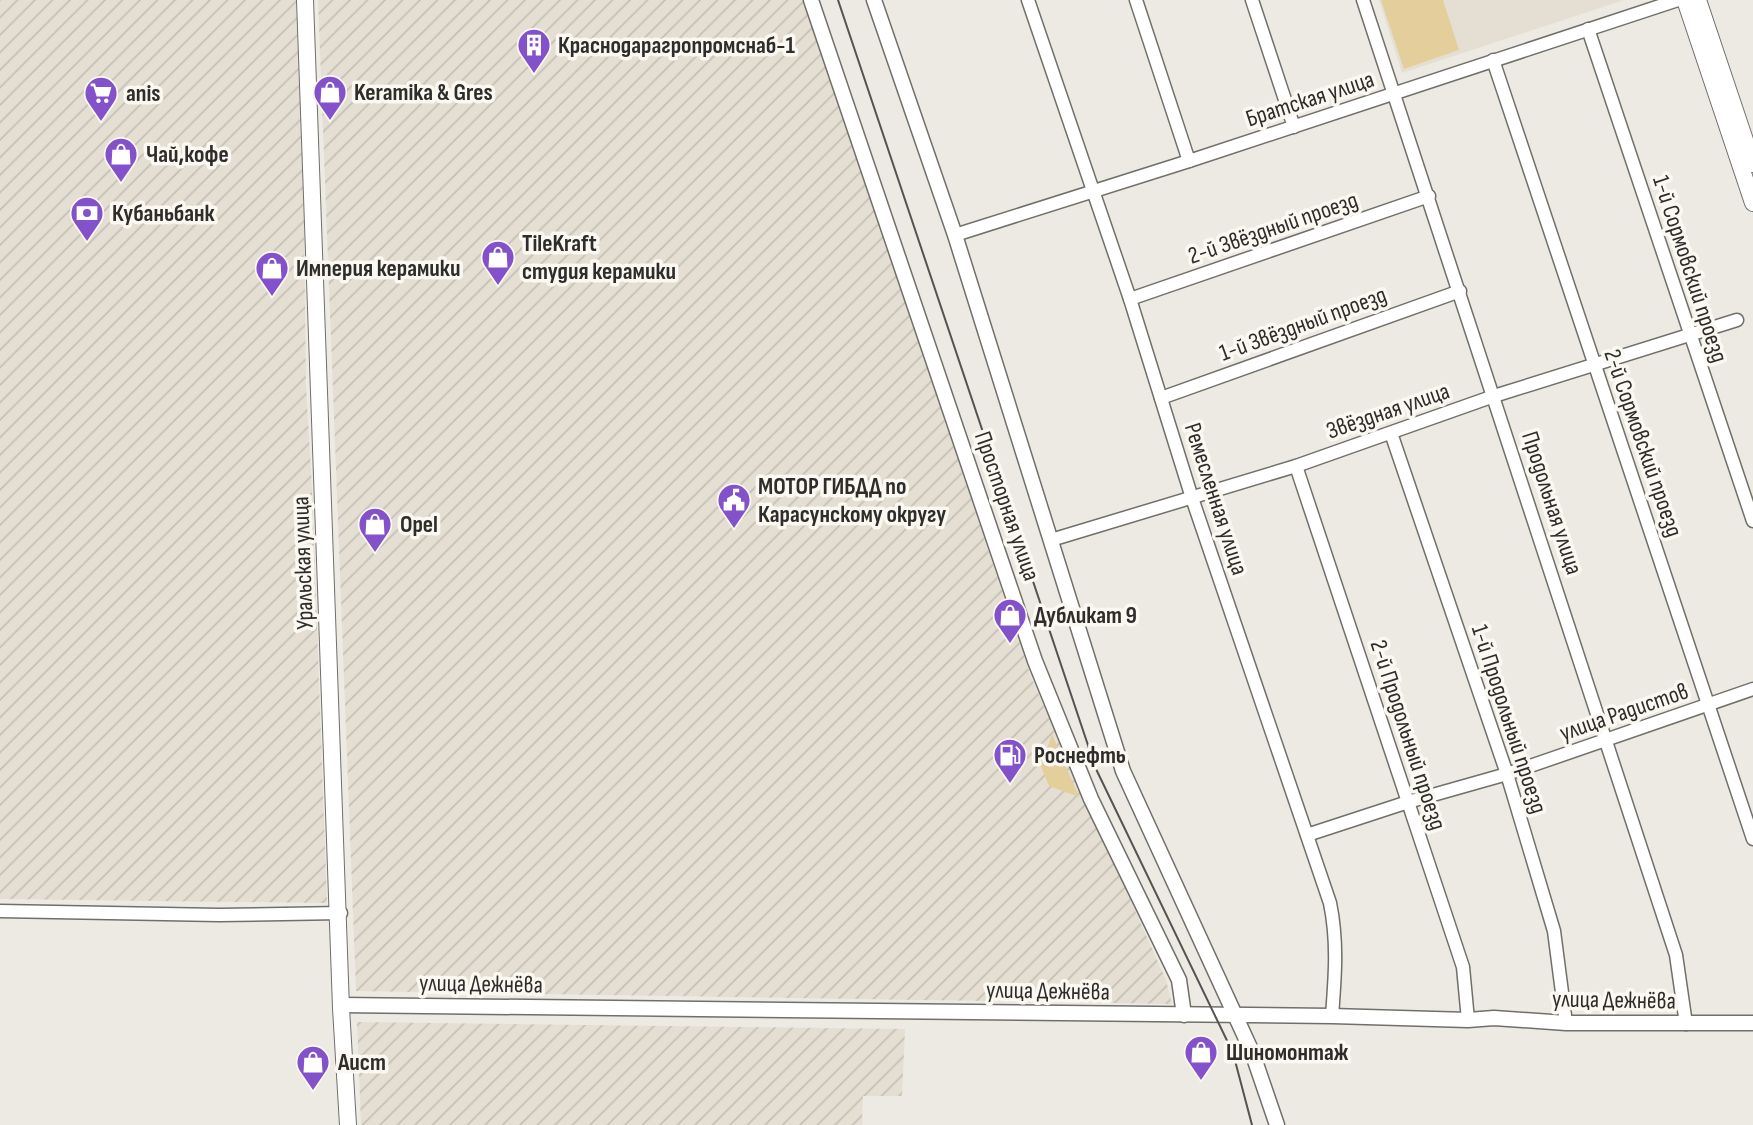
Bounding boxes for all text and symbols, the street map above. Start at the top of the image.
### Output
building icon: Краснодарагропромснаб-1 [515,26,553,75]
place label: Краснодарагропромснаб-1 [558,31,795,60]
street label: Братская улица [1242,65,1378,133]
shop icon: Keramika & Gres [311,73,349,122]
supermarket icon: anis [82,74,120,123]
place label: Keramika & Gres [354,78,493,107]
place label: anis [126,79,161,108]
shop icon: Чай,кофе [102,135,140,184]
place label: Чай,кофе [146,140,229,169]
street label: 1-й Сормовский проезд [1646,172,1734,366]
street label: 2-й Звёздный проезд [1184,185,1362,271]
bank icon: Кубаньбанк [68,194,106,243]
place label: Кубаньбанк [112,199,215,228]
place label: TileKraft студия керамики [522,229,676,286]
shop icon: TileKraft студия керамики [479,238,517,287]
shop icon: Империя керамики [253,249,291,298]
place label: Империя керамики [296,254,460,283]
street label: 1-й Звёздный проезд [1215,280,1391,368]
street label: 2-й Сормовский проезд [1597,345,1689,541]
street label: Звёздная улица [1323,376,1453,446]
street label: Ремесленная улица [1178,419,1254,579]
street label: Просторная улица [968,427,1046,585]
street label: Продольная улица [1515,428,1589,578]
place label: МОТОР ГИБДД по Карасунскому округу [758,472,946,529]
public building icon: МОТОР ГИБДД по Карасунскому округу [715,481,753,530]
street label: Уральская улица [286,496,320,630]
shop icon: Opel [356,505,394,554]
place label: Opel [400,510,438,539]
shop icon: Дубликат 9 [991,596,1029,645]
place label: Дубликат 9 [1034,601,1137,630]
street label: 1-й Продольный проезд [1465,621,1553,817]
street label: 2-й Продольный проезд [1364,636,1452,834]
street label: улица Радистов [1556,676,1692,748]
fuel station icon: Роснефть [991,736,1029,785]
place label: Роснефть [1034,741,1126,770]
street label: улица Дежнёва [419,968,543,1000]
street label: улица Дежнёва [986,975,1110,1007]
street label: улица Дежнёва [1552,984,1676,1016]
shop icon: Шиномонтаж [1182,1033,1220,1082]
place label: Шиномонтаж [1226,1038,1349,1067]
shop icon: Аист [294,1043,332,1092]
place label: Аист [337,1048,386,1077]

